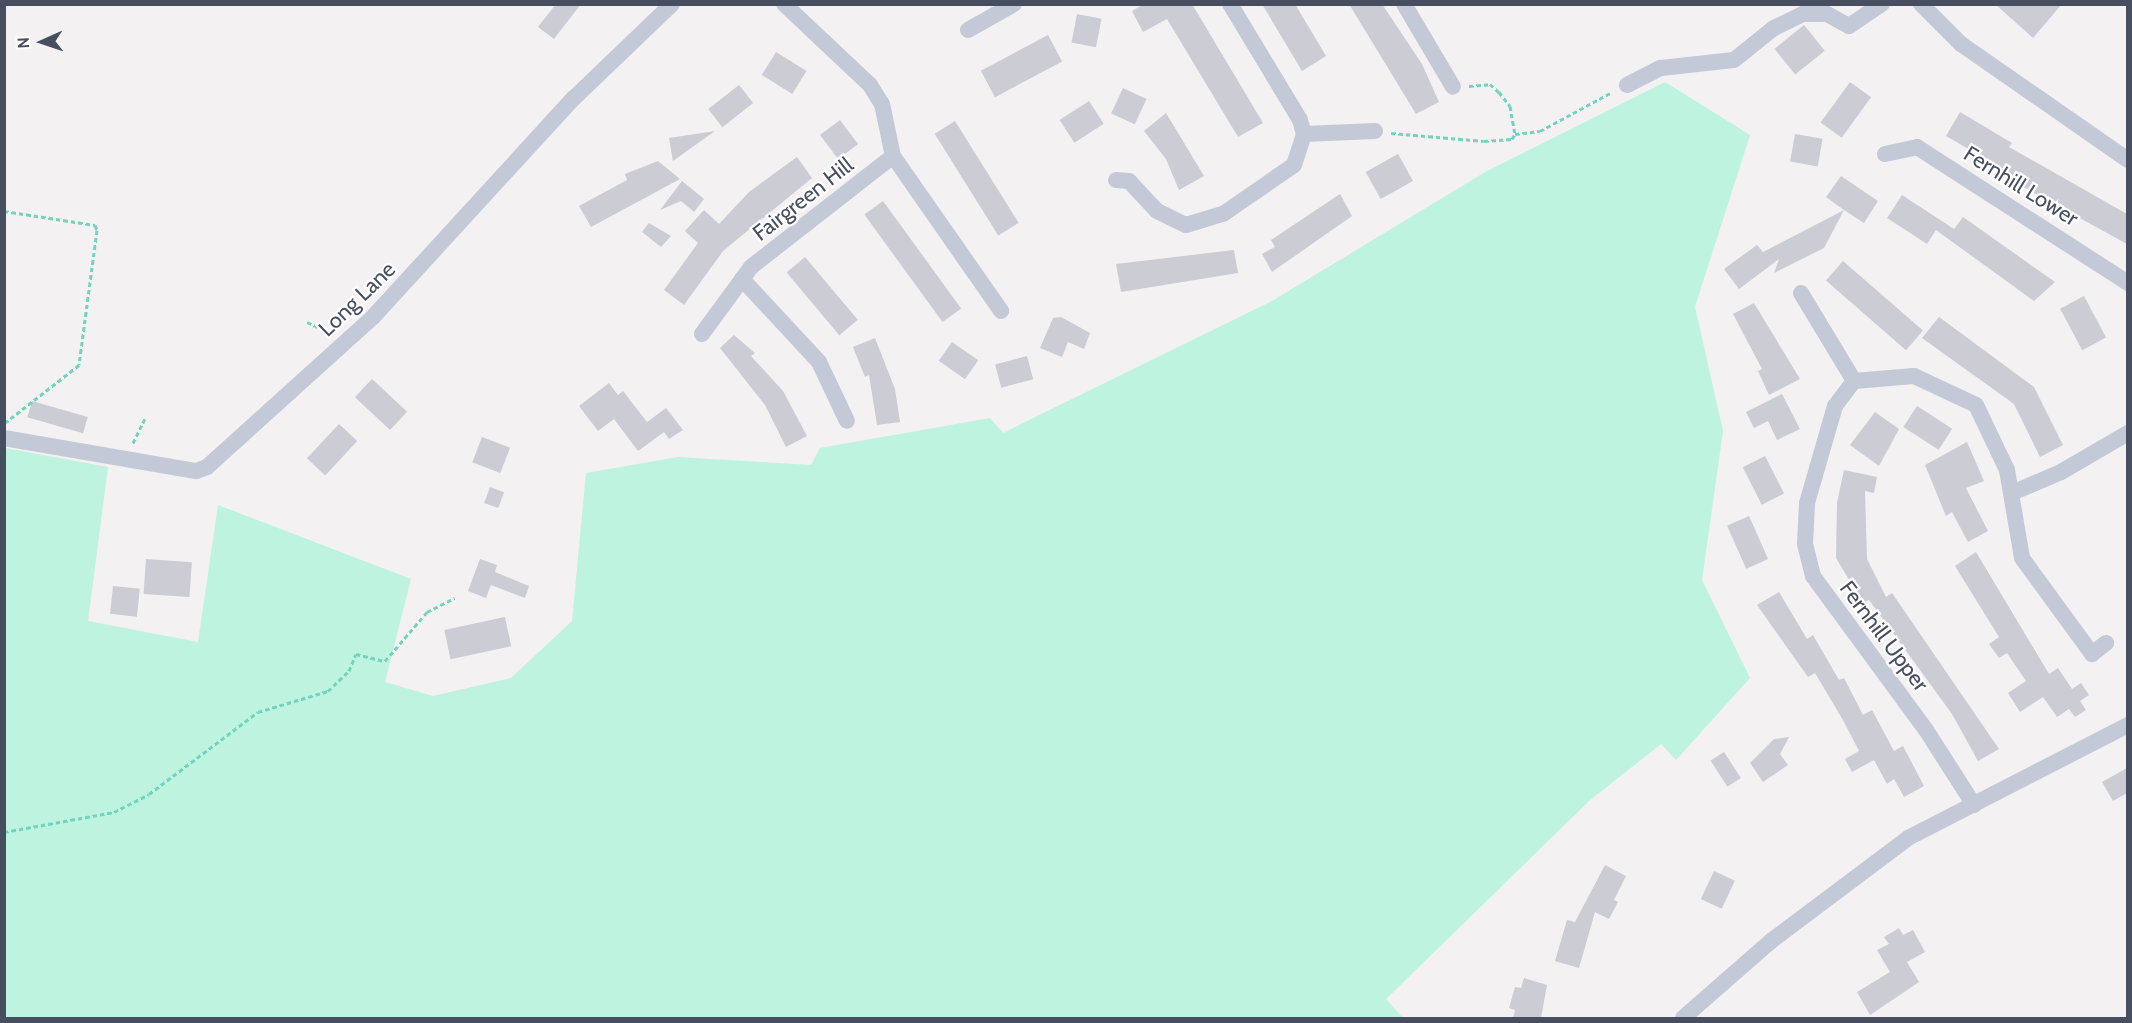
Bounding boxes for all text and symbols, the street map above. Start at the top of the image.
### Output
north arrow [12,12,72,72]
text: N [14,37,33,49]
street label: Fernhill Lower [1959,140,2083,232]
street label: Fairgreen Hill [748,152,858,246]
street label: Long Lane [313,256,401,342]
street label: Fernhill Upper [1834,576,1934,696]

